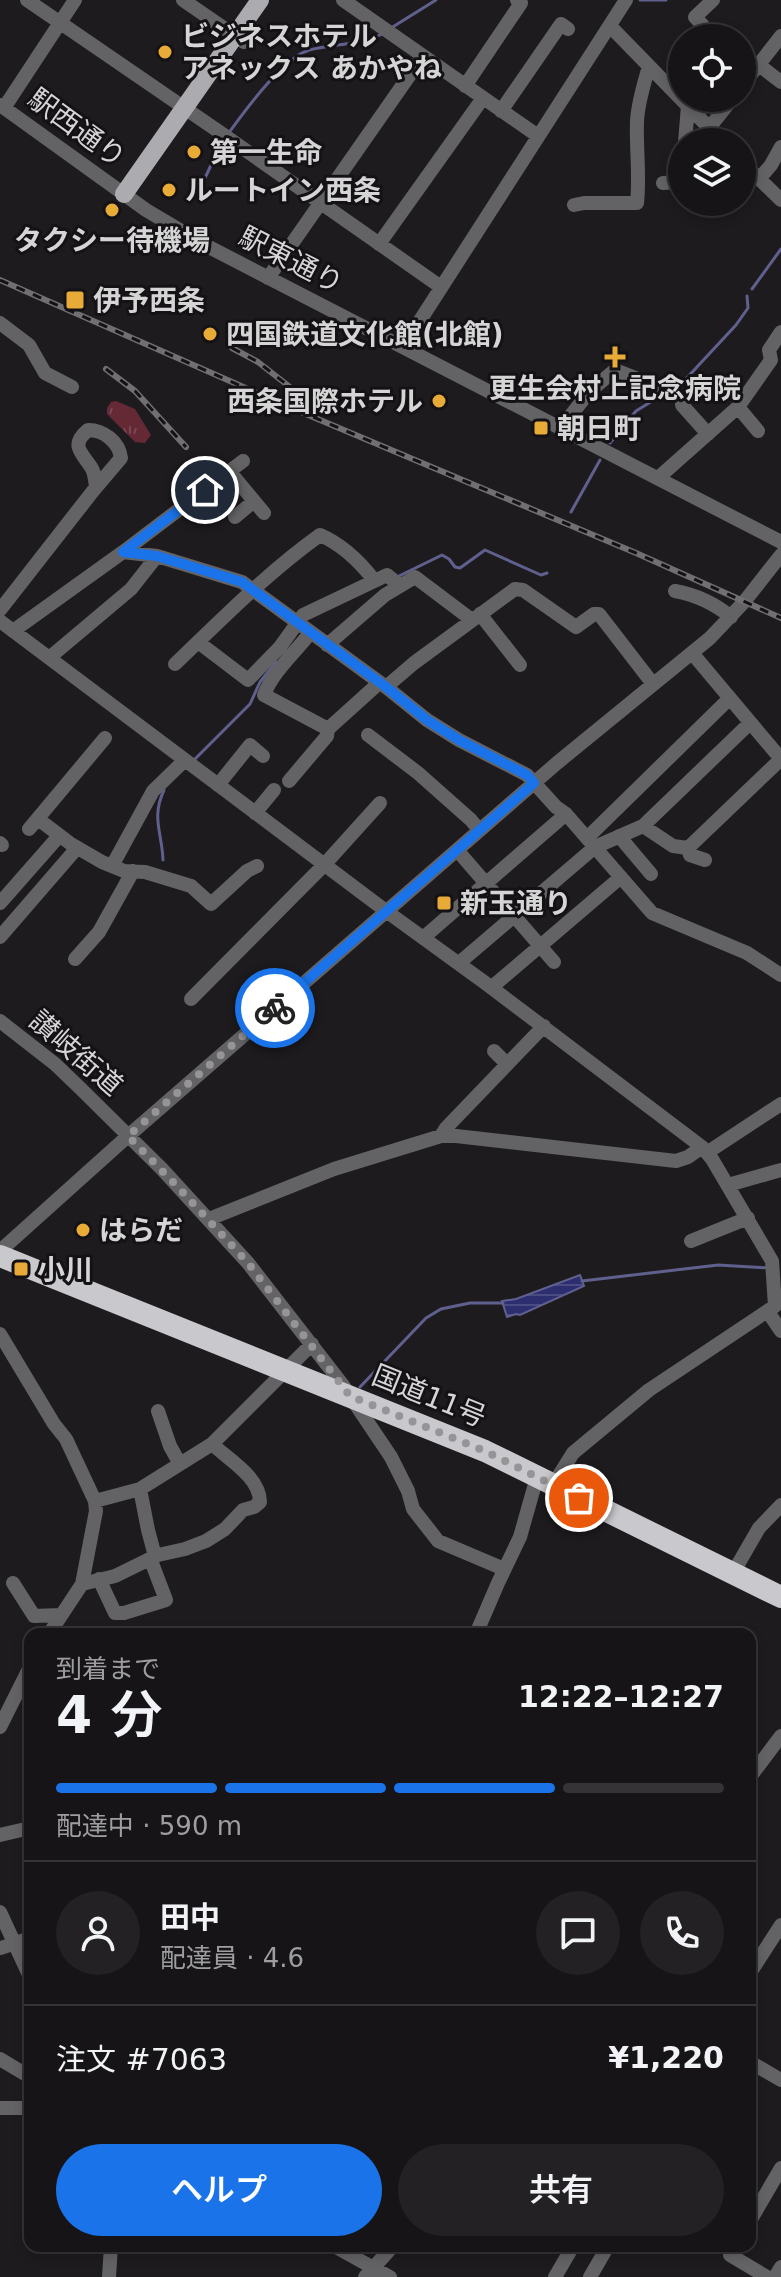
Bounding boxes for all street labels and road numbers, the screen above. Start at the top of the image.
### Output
street label: 駅西通り [22,82,132,174]
street label: 駅東通り [234,220,348,300]
street label: 讃岐街道 [23,1004,129,1102]
street label: 国道11号 [367,1358,491,1434]

